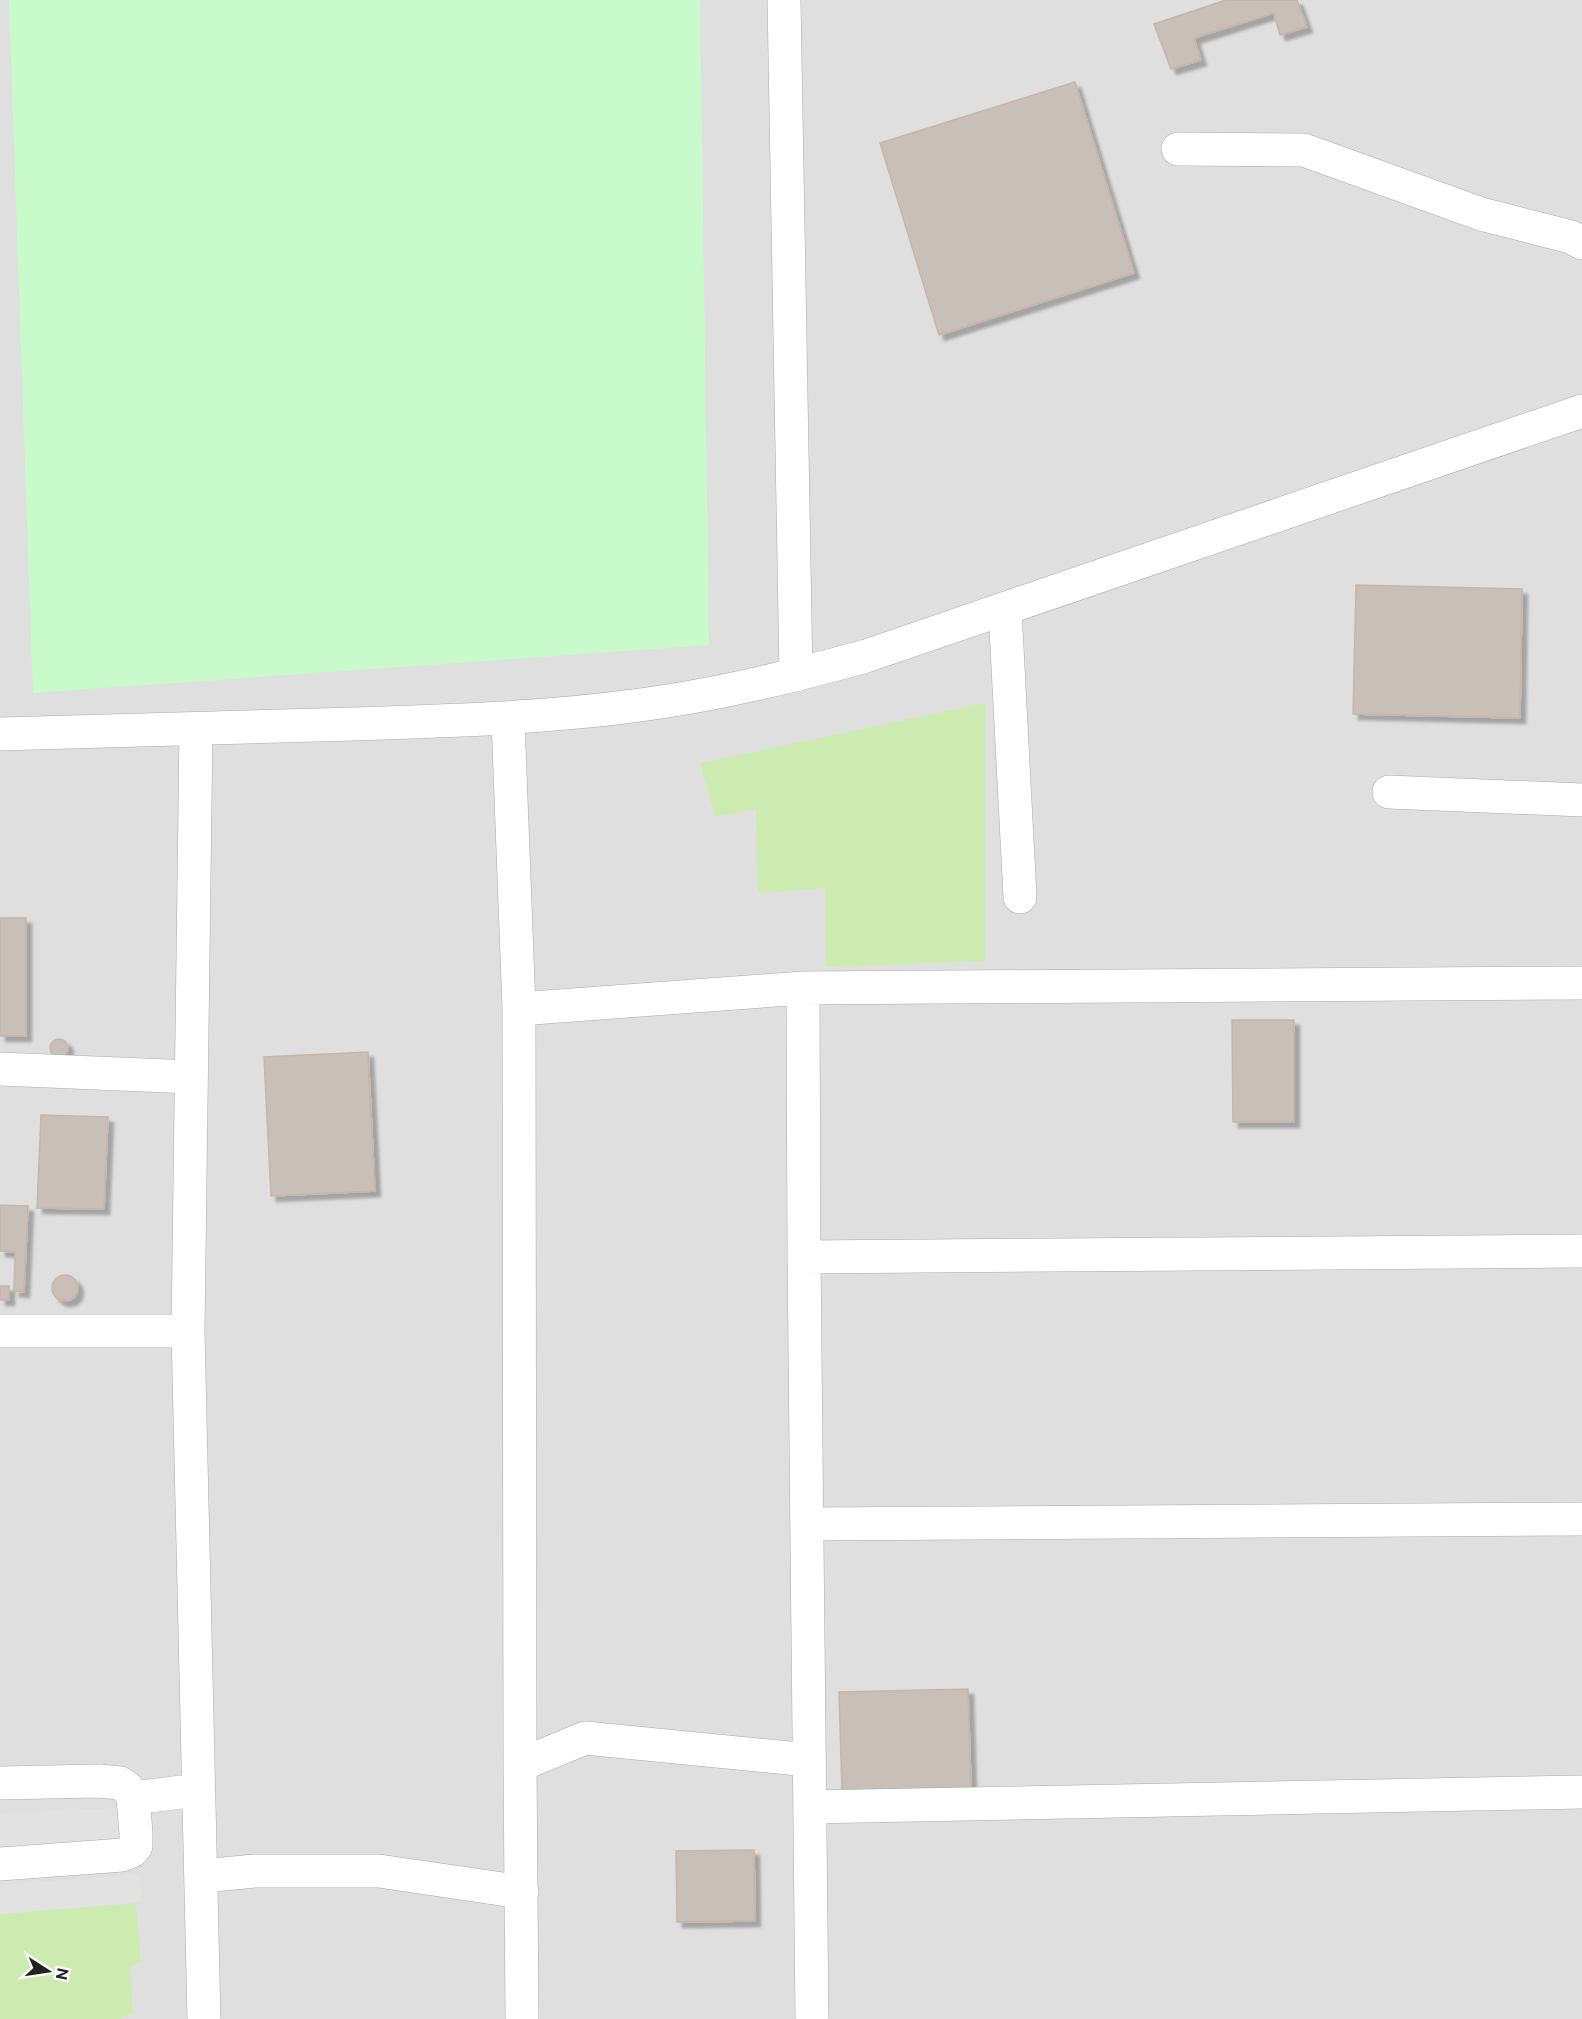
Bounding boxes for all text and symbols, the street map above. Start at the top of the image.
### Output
north arrow [18,1941,78,2001]
text: N [53,1966,73,1982]

